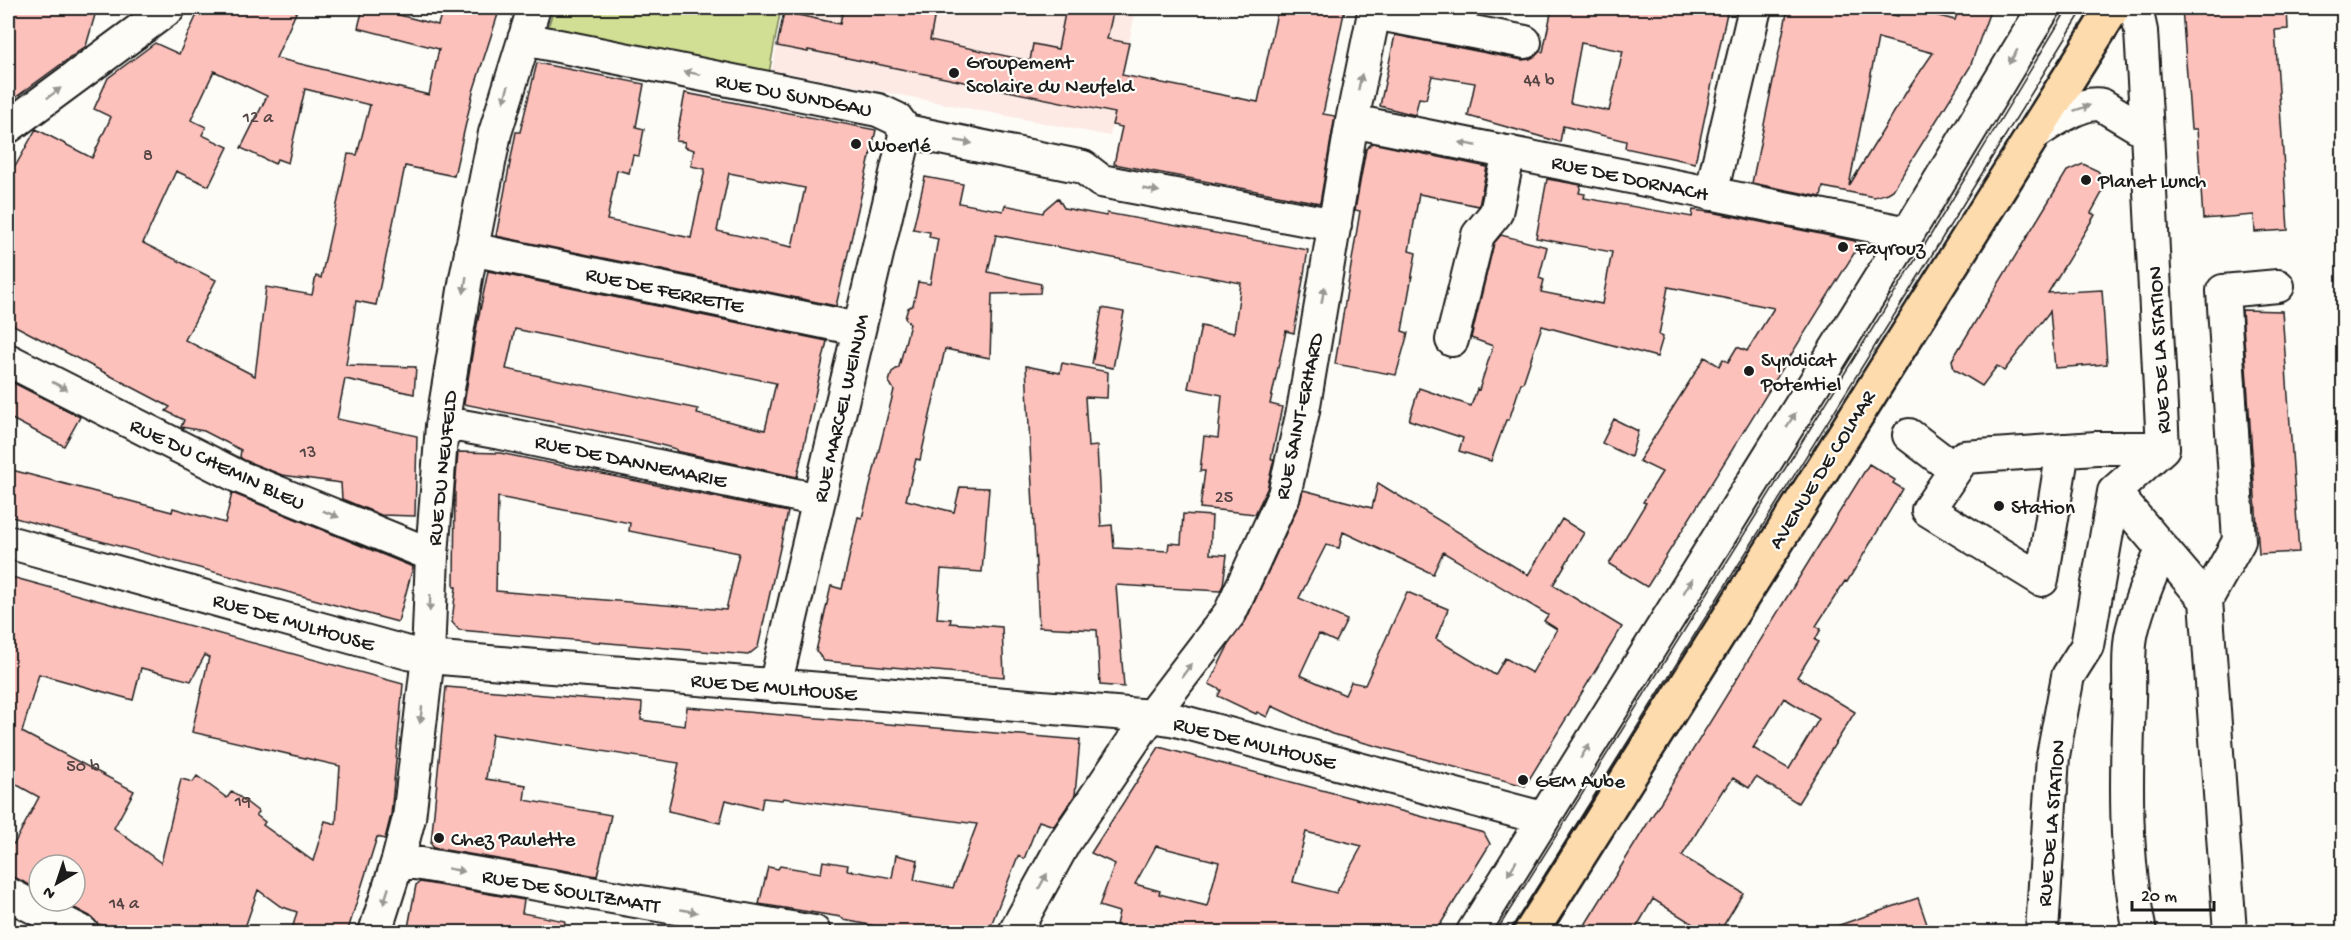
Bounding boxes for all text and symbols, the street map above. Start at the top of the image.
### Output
one-way arrow [2007,49,2018,65]
place label: Groupement Scolaire du Neufeld [966,52,1135,101]
marker: Groupement Scolaire du Neufeld [947,66,961,80]
one-way arrow [682,68,701,77]
street label: RUE DU SUNDGAU [713,70,874,125]
house number: 44 b [1524,71,1555,92]
one-way arrow [1356,72,1365,91]
one-way arrow [501,85,510,103]
one-way arrow [47,87,62,99]
one-way arrow [2073,103,2091,113]
house number: 12 a [242,108,274,129]
place label: Woerlé [868,135,932,160]
marker: Woerlé [849,137,863,151]
one-way arrow [955,138,974,147]
one-way arrow [1459,139,1478,148]
house number: 8 [143,146,153,167]
street label: RUE DE DORNACH [1549,152,1711,209]
place label: Planet Lunch [2097,171,2206,196]
marker: Planet Lunch [2079,173,2093,187]
one-way arrow [1141,186,1160,195]
place label: Fayrouz [1854,238,1926,263]
marker: Fayrouz [1836,240,1850,254]
street label: RUE DE FERRETTE [583,263,747,322]
street label: RUE DE LA STATION [2145,265,2178,434]
one-way arrow [460,275,469,294]
one-way arrow [1319,285,1328,304]
street label: RUE MARCEL WEINUM [810,312,877,505]
street label: RUE SAINT-ERHARD [1272,331,1331,502]
place label: Syndicat Potentiel [1760,350,1841,399]
marker: Syndicat Potentiel [1742,364,1756,378]
one-way arrow [51,382,68,391]
street label: AVENUE DE COLMAR [1765,386,1883,555]
street label: RUE DU NEUFELD [424,389,465,547]
one-way arrow [1785,412,1796,428]
street label: RUE DU CHEMIN BLEU [125,415,308,518]
street label: RUE DE DANNEMARIE [532,431,729,496]
house number: 13 [299,443,316,464]
house number: 25 [1215,488,1233,509]
place label: Station [2011,497,2075,522]
marker: Station [1992,499,2006,513]
one-way arrow [322,509,340,519]
one-way arrow [1682,578,1693,594]
street label: RUE DE MULHOUSE [209,589,378,660]
one-way arrow [426,594,435,613]
one-way arrow [1181,662,1194,678]
street label: RUE DE MULHOUSE [689,670,859,709]
one-way arrow [416,705,426,724]
street label: RUE DE MULHOUSE [1170,713,1339,778]
street label: RUE DE LA STATION [2034,739,2073,908]
one-way arrow [1579,743,1590,759]
house number: 50 b [66,757,100,778]
place label: GEM Aube [1535,771,1626,796]
marker: GEM Aube [1516,773,1530,787]
house number: 19 [234,792,251,813]
place label: Chez Paulette [451,829,576,854]
marker: Chez Paulette [432,831,446,845]
north arrow [27,853,87,913]
one-way arrow [1506,860,1517,876]
one-way arrow [446,866,465,875]
street label: RUE DE SOULTZMATT [480,866,662,922]
one-way arrow [1038,872,1048,889]
scale bar [2132,874,2214,912]
text: N [39,881,60,903]
one-way arrow [381,887,391,905]
text: 20 m [2141,887,2177,908]
house number: 14 a [108,894,140,915]
one-way arrow [680,907,699,916]

